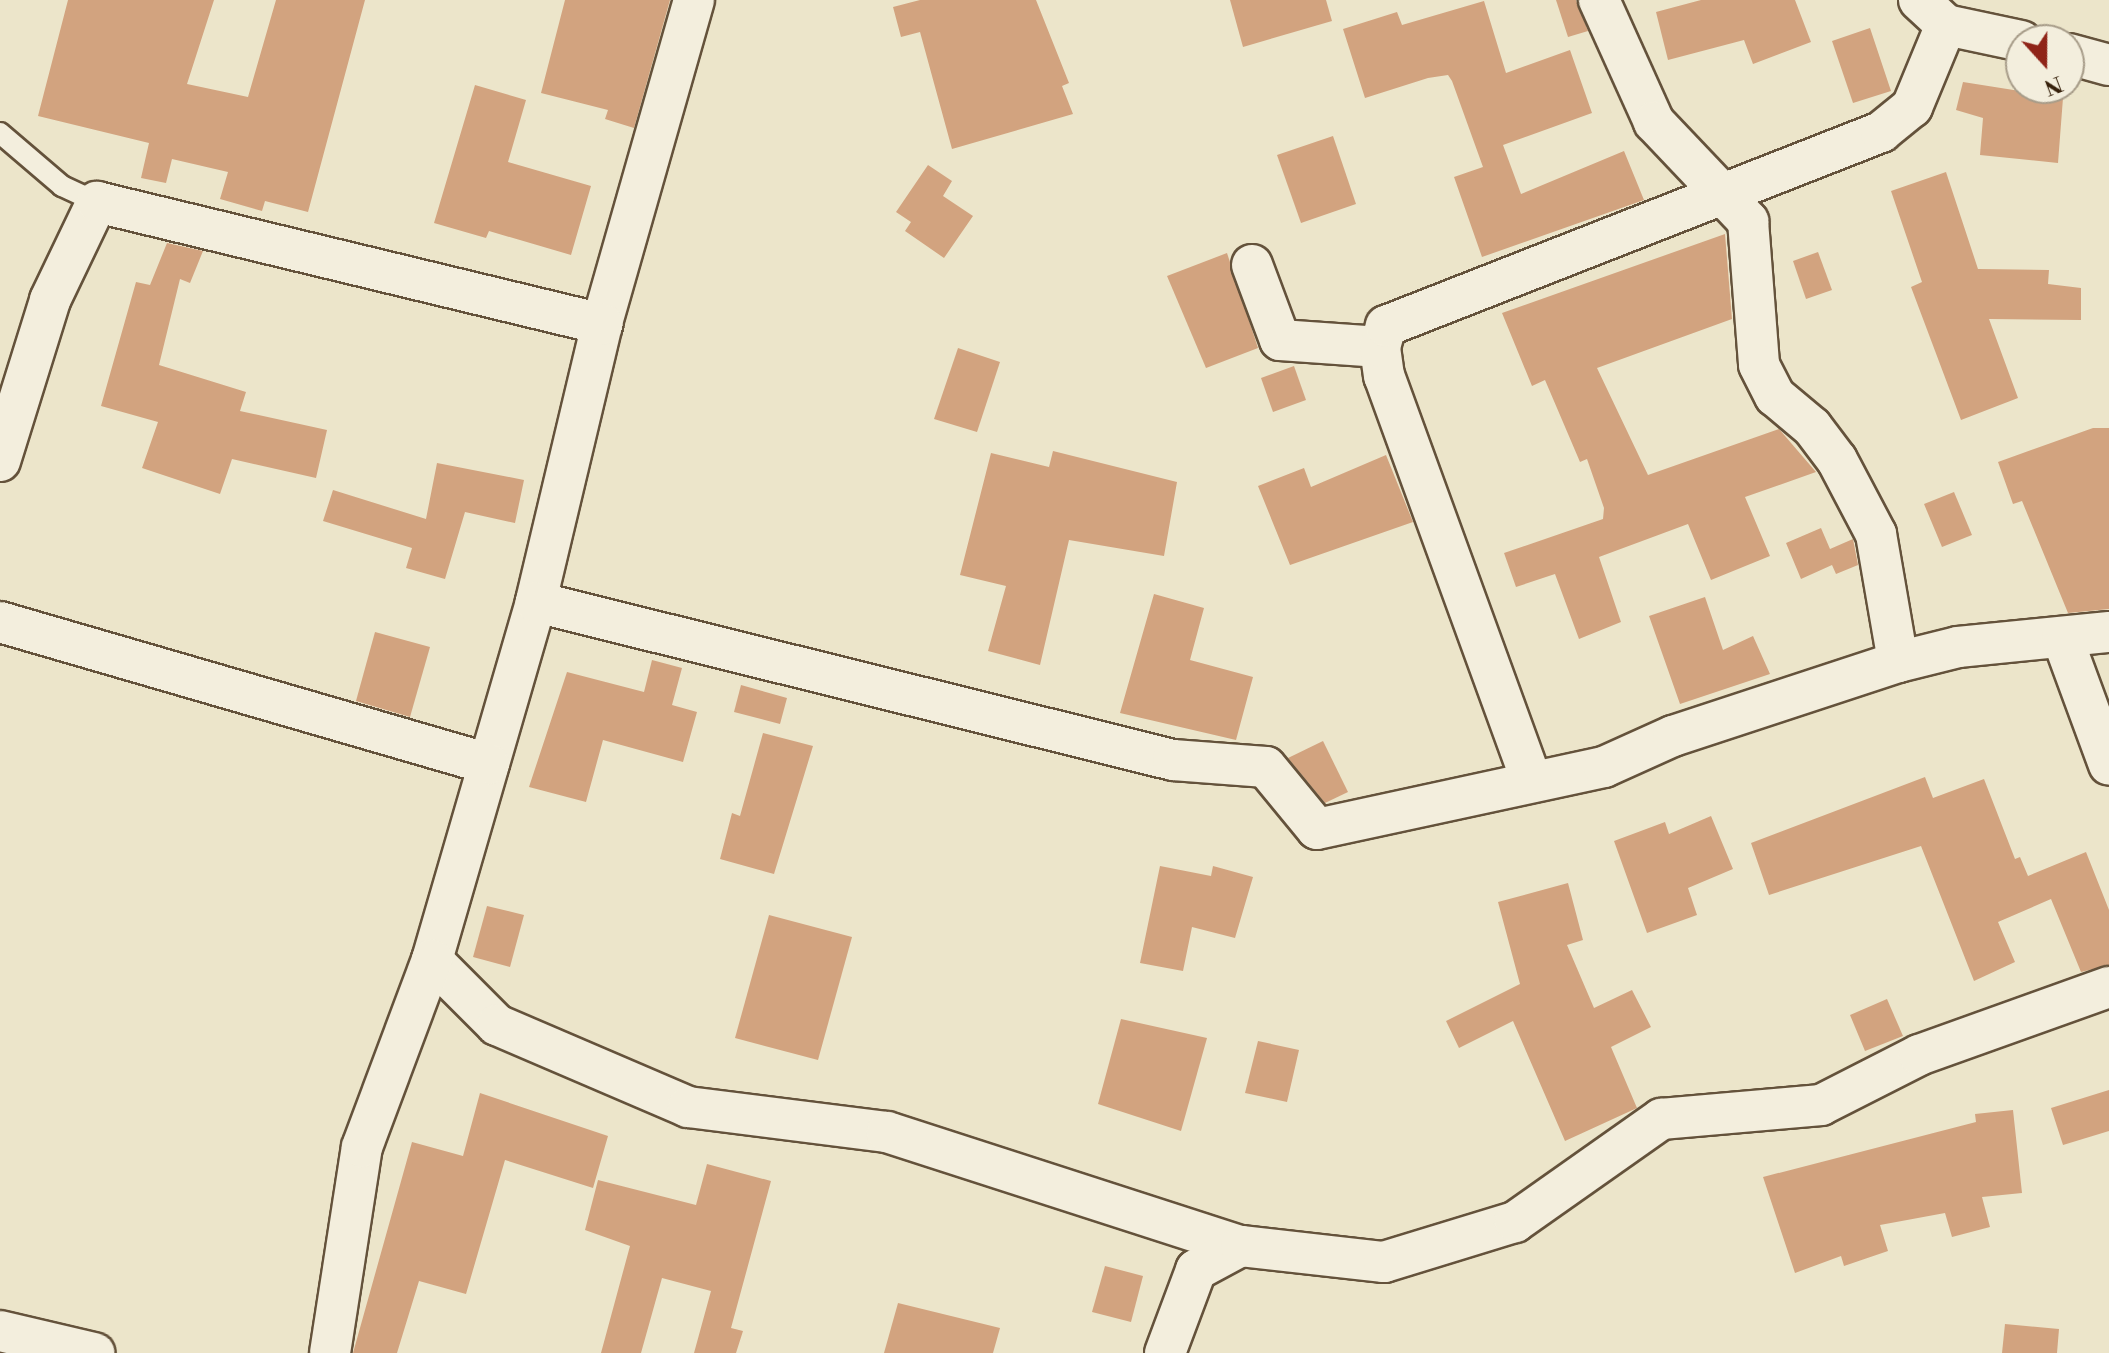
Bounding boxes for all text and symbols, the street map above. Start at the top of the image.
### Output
north arrow [2005,24,2085,104]
text: N [2040,69,2066,101]

